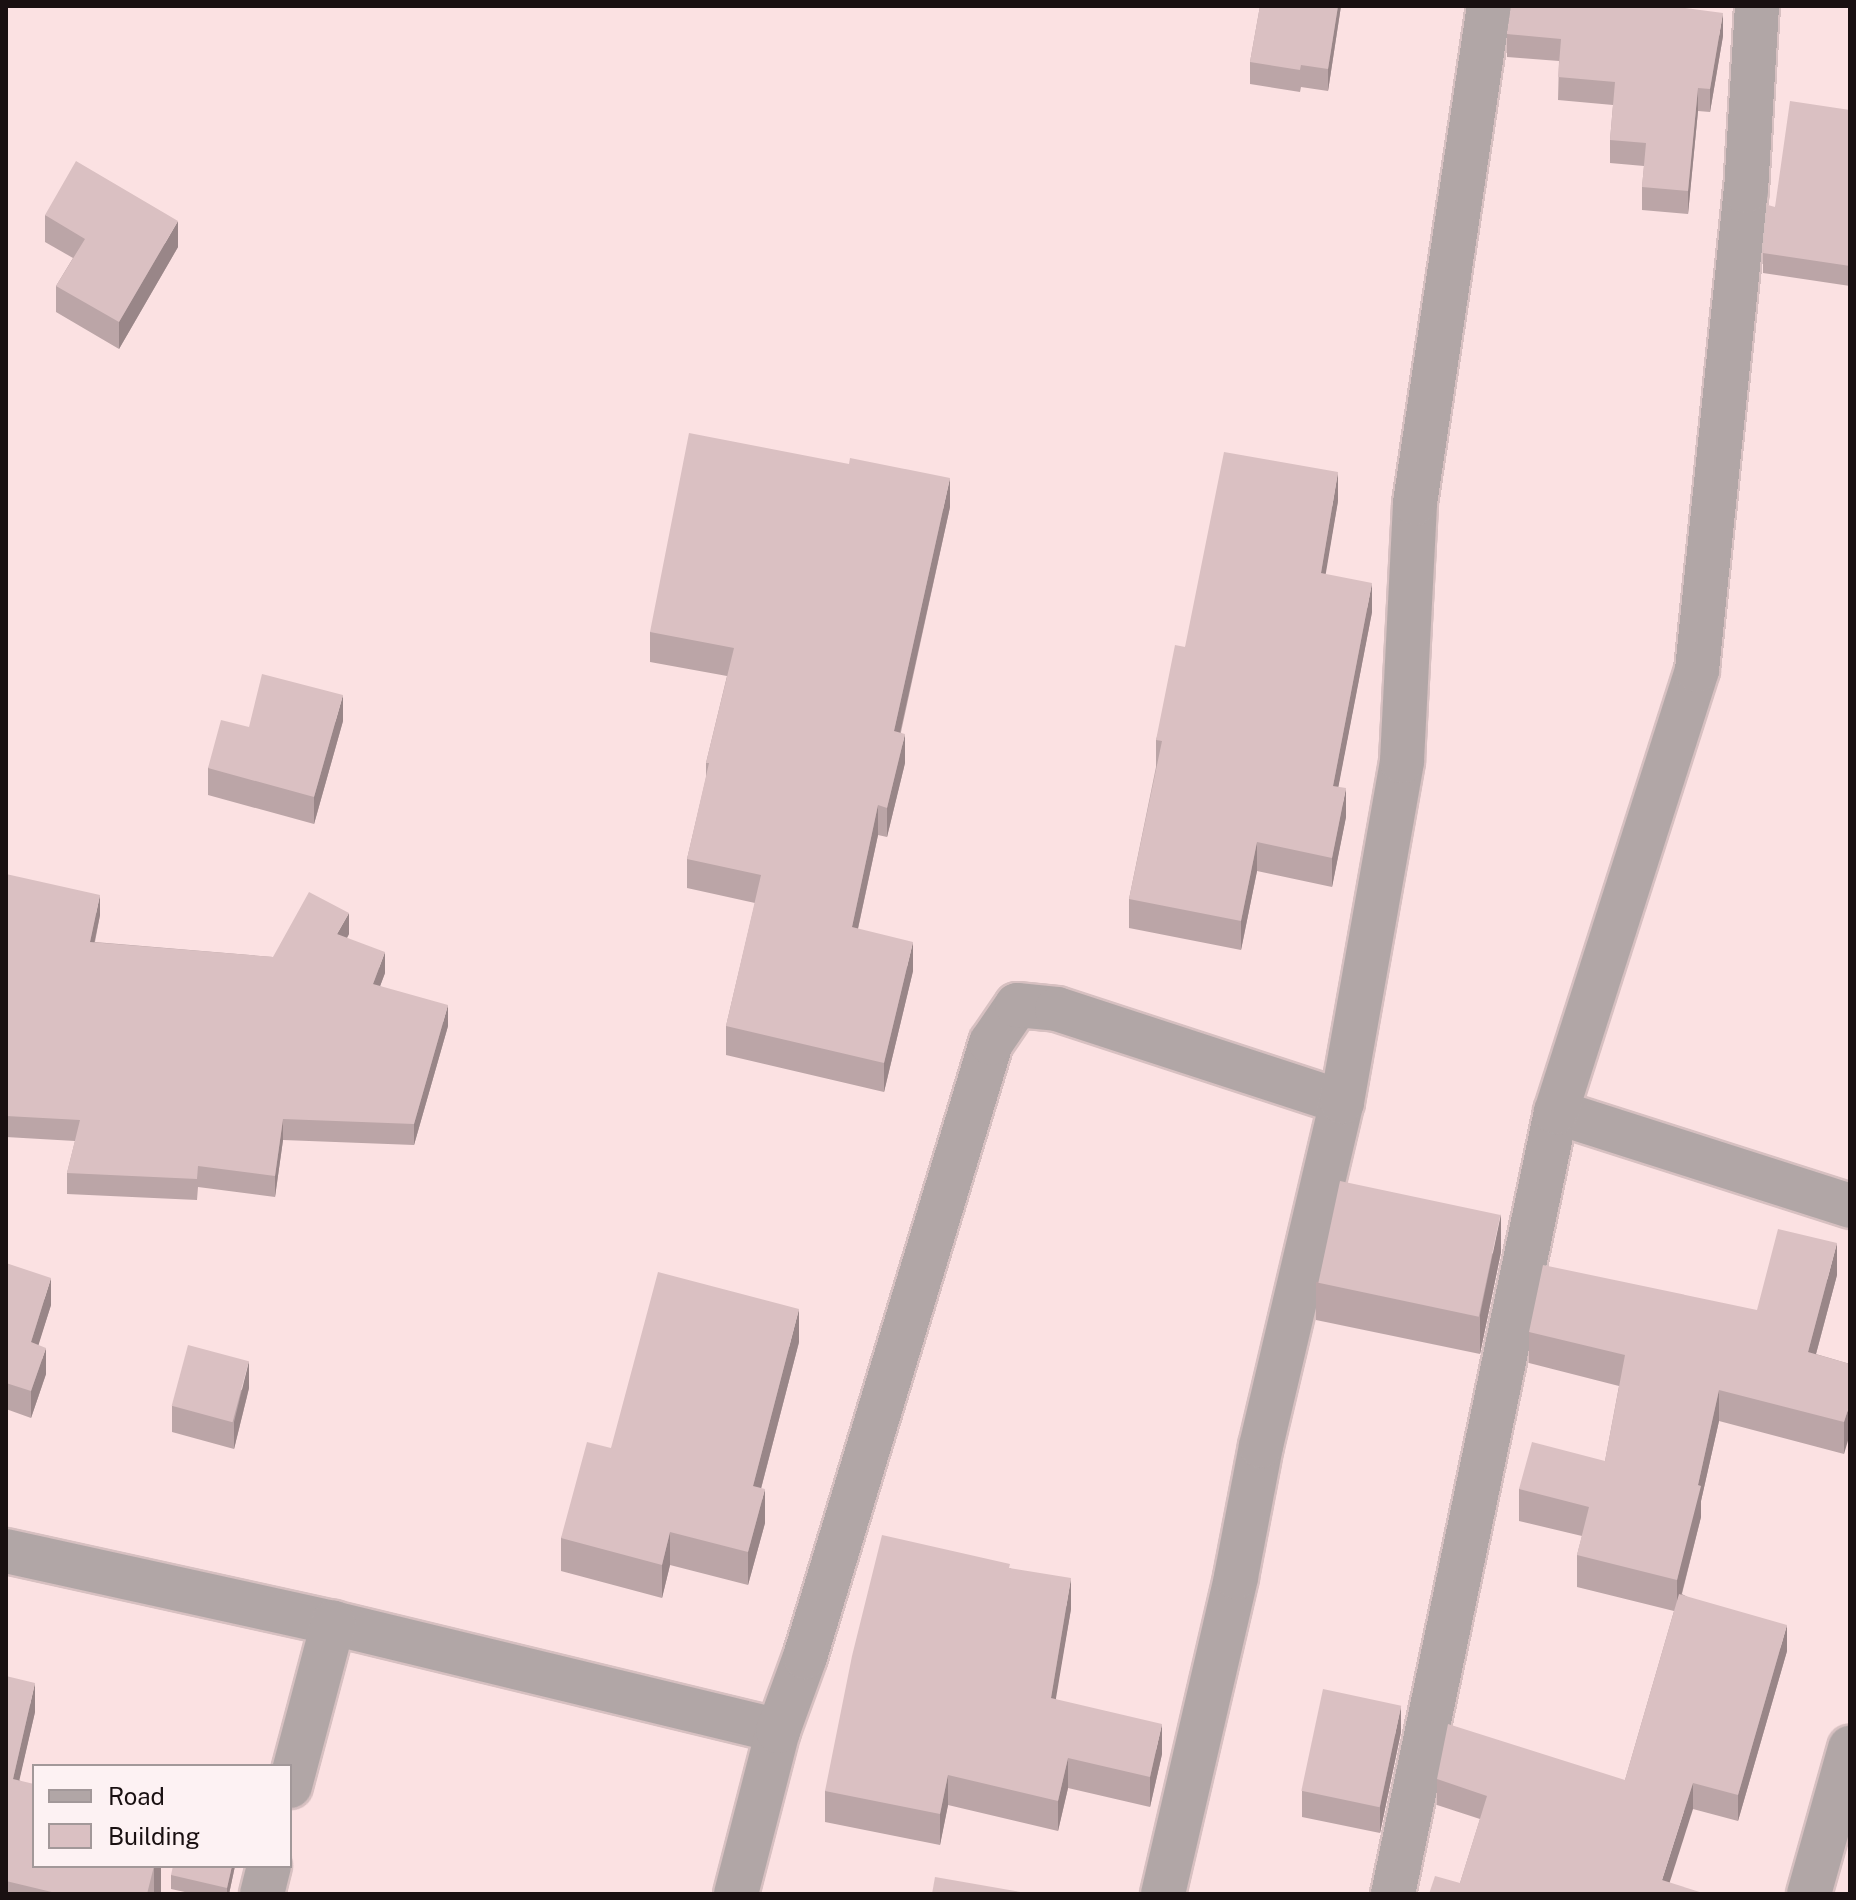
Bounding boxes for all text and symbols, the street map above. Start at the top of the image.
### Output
legend [32,1764,292,1868]
text: Road [108,1782,165,1810]
text: Building [108,1822,200,1850]

